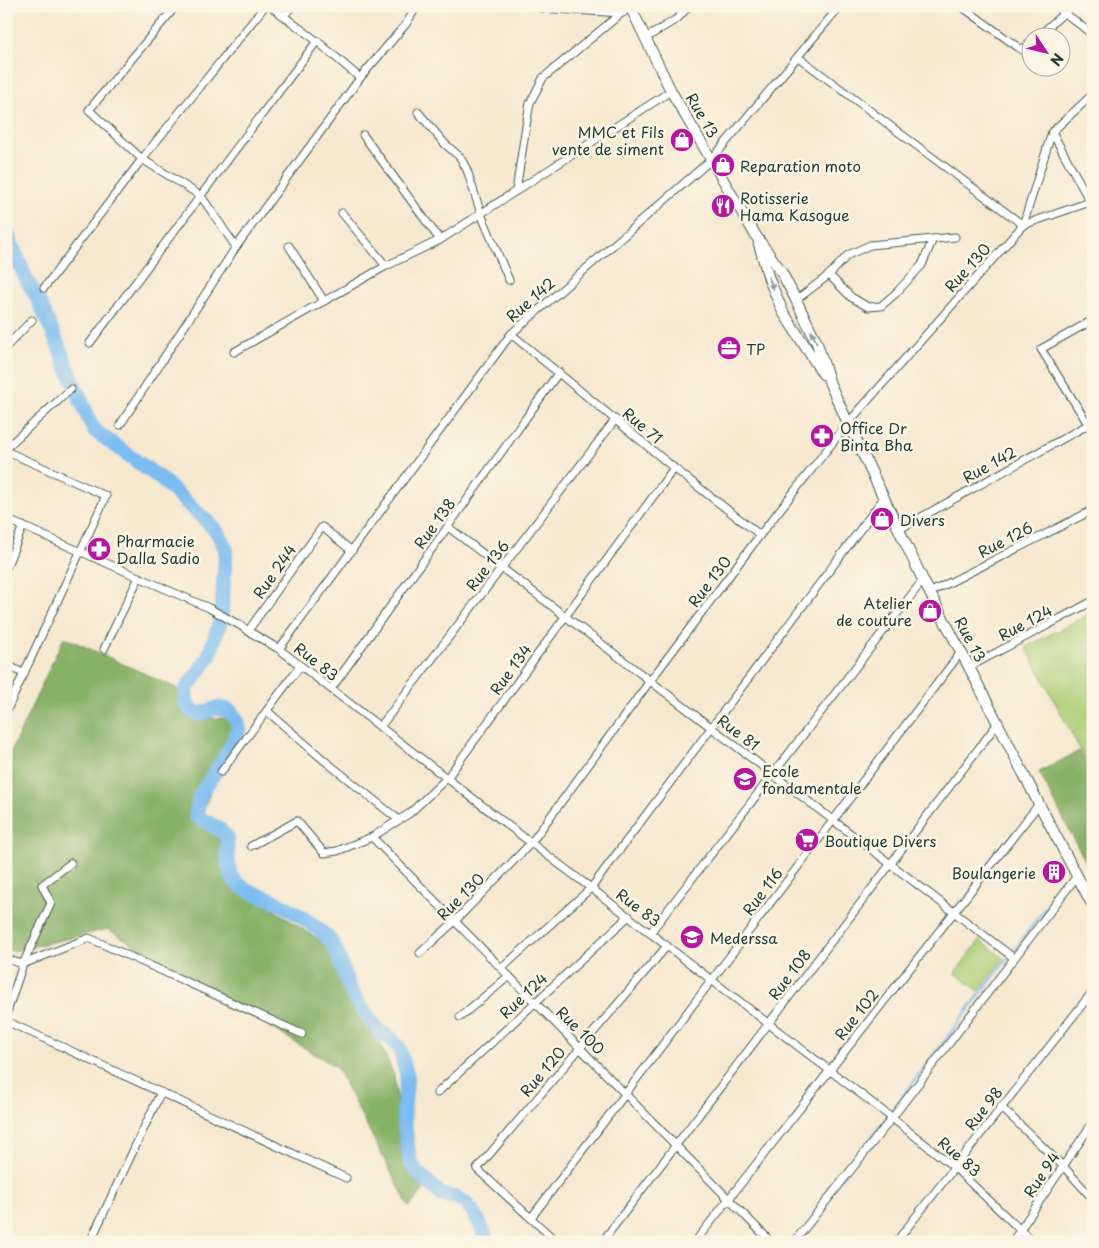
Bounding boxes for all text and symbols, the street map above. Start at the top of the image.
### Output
north arrow [1022,28,1072,78]
text: N [1045,49,1069,70]
street label: Rue 13 [681,88,725,142]
place label: MMC et Fils vente de siment [552,120,664,160]
shop icon: MMC et Fils vente de siment [669,127,695,153]
shop icon: Reparation moto [710,152,736,178]
place label: Reparation moto [740,154,861,177]
place label: Rotisserie Hama Kasogue [740,186,850,226]
restaurant icon: Rotisserie Hama Kasogue [710,193,736,219]
street label: Rue 130 [939,237,995,297]
street label: Rue 142 [500,271,560,327]
one-way arrow [767,276,775,291]
one-way arrow [810,330,819,345]
office icon: TP [716,335,742,361]
place label: TP [746,337,765,360]
street label: Rue 71 [618,401,668,449]
place label: Office Dr Binta Bha [840,416,913,456]
pharmacy icon: Office Dr Binta Bha [809,423,835,449]
street label: Rue 142 [958,440,1020,488]
street label: Rue 138 [408,493,460,553]
shop icon: Divers [869,506,895,532]
place label: Divers [900,508,945,531]
street label: Rue 126 [974,515,1036,563]
place label: Pharmacie Dalla Sadio [116,529,200,569]
street label: Rue 136 [460,535,514,595]
pharmacy icon: Pharmacie Dalla Sadio [86,536,112,562]
street label: Rue 244 [247,539,301,603]
street label: Rue 130 [682,550,736,612]
place label: Atelier de couture [836,591,912,631]
shop icon: Atelier de couture [917,598,943,624]
street label: Rue 124 [994,598,1056,646]
street label: Rue 13 [949,612,993,666]
street label: Rue 83 [290,636,344,686]
street label: Rue 134 [484,639,536,699]
street label: Rue 81 [713,708,765,756]
place label: Ecole fondamentale [762,759,862,799]
school or university icon: Ecole fondamentale [732,766,758,792]
supermarket icon: Boutique Divers [794,827,820,853]
place label: Boutique Divers [824,829,937,852]
building icon: Boulangerie [1041,859,1067,885]
place label: Boulangerie [951,861,1036,884]
street label: Rue 116 [736,862,788,920]
street label: Rue 130 [431,867,489,925]
street label: Rue 83 [612,882,666,932]
school or university icon: Mederssa [679,924,705,950]
place label: Mederssa [710,926,778,949]
street label: Rue 108 [762,944,816,1004]
street label: Rue 124 [494,967,552,1023]
street label: Rue 102 [829,983,883,1045]
street label: Rue 100 [552,1001,610,1059]
street label: Rue 120 [514,1041,570,1101]
street label: Rue 98 [958,1081,1008,1135]
street label: Rue 83 [933,1131,987,1181]
street label: Rue 94 [1017,1146,1065,1201]

